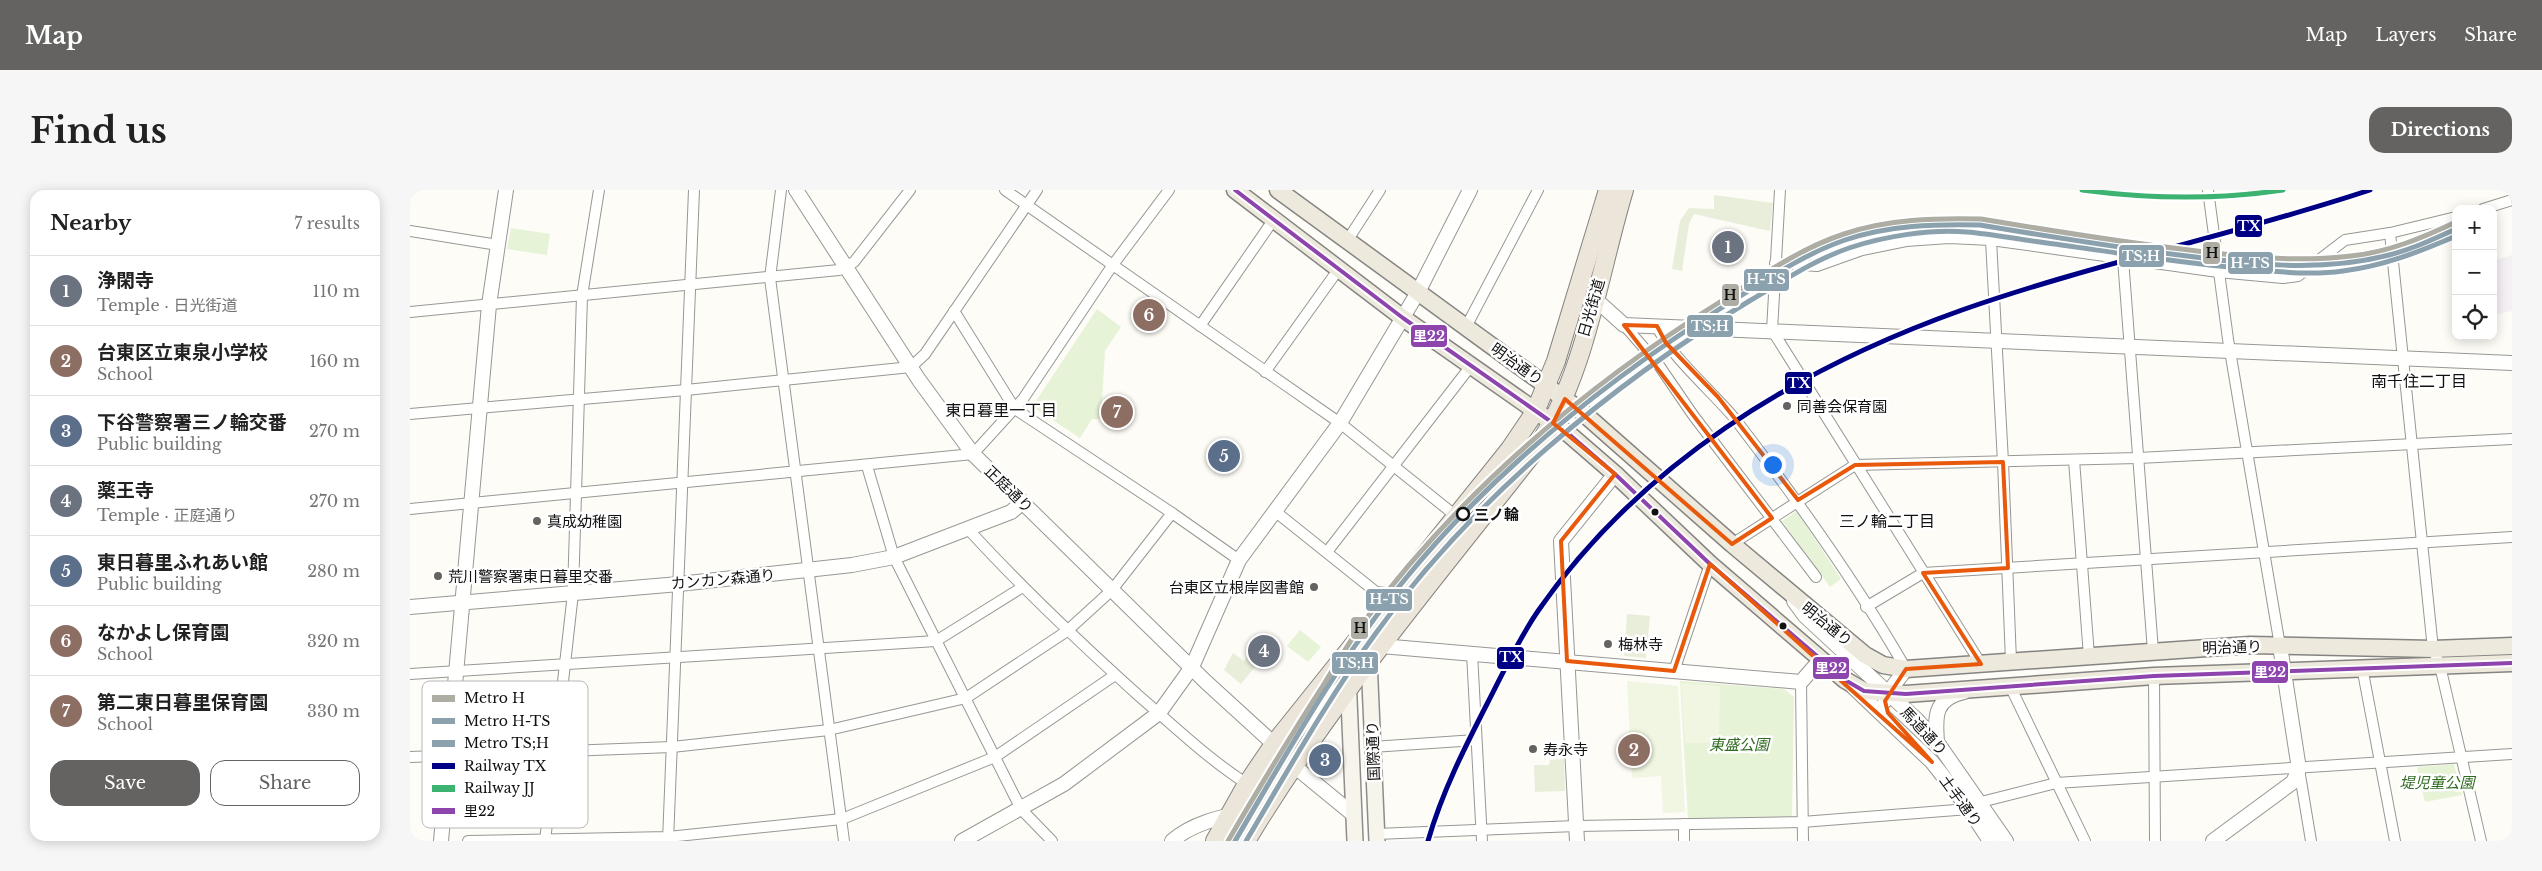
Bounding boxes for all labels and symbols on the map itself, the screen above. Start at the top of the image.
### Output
line badge: TX [2234,214,2263,238]
text: TX [2237,217,2262,235]
pin: 1 [1712,228,1744,266]
line badge: H [2202,241,2221,265]
line badge: TS;H [2118,244,2165,268]
text: H [2205,244,2219,262]
text: TS;H [2122,247,2160,265]
line badge: H-TS [2227,251,2274,275]
text: H-TS [2230,254,2270,272]
line badge: H-TS [1743,268,1790,292]
text: H-TS [1746,270,1786,288]
street label: 日光街道 [1574,277,1608,339]
line badge: H [1721,283,1740,307]
text: H [1723,286,1737,304]
pin: 6 [1133,296,1165,334]
line badge: TS;H [1686,314,1734,338]
text: TS;H [1691,317,1729,335]
line badge: 里22 [1410,324,1448,348]
text: 里22 [1413,327,1445,345]
street label: 明治通り [1487,339,1547,389]
line badge: TX [1784,371,1813,395]
district label: 南千住二丁目 [2371,371,2467,391]
text: TX [1787,374,1812,392]
pin: 7 [1101,393,1133,431]
place label: 同善会保育園 [1797,397,1887,416]
district label: 東日暮里一丁目 [945,400,1057,420]
marker: 同善会保育園 [1781,400,1793,412]
pin: 5 [1208,437,1240,475]
your location [1760,452,1786,478]
street label: 正庭通り [981,461,1037,517]
place label: 三ノ輪 [1474,505,1519,524]
marker: 三ノ輪 [1456,507,1470,521]
unlabelled marker [1650,507,1660,517]
district label: 三ノ輪二丁目 [1839,511,1935,531]
place label: 真成幼稚園 [547,512,622,531]
marker: 真成幼稚園 [531,515,543,527]
street label: カンカン森通り [670,565,776,593]
place label: 荒川警察署東日暮里交番 [448,567,613,586]
marker: 荒川警察署東日暮里交番 [432,570,444,582]
place label: 台東区立根岸図書館 [1169,578,1304,597]
marker: 台東区立根岸図書館 [1308,581,1320,593]
line badge: H-TS [1365,588,1413,612]
text: H-TS [1369,590,1409,608]
street label: 明治通り [1798,598,1856,650]
line badge: H [1350,616,1369,640]
text: H [1353,619,1367,637]
unlabelled marker [1778,621,1788,631]
pin: 4 [1248,632,1280,670]
place label: 梅林寺 [1618,635,1663,654]
street label: 明治通り [2202,636,2262,658]
marker: 梅林寺 [1602,638,1614,650]
line badge: TX [1496,646,1525,670]
text: TX [1499,648,1524,666]
line badge: TS;H [1331,651,1379,675]
text: TS;H [1336,654,1374,672]
line badge: 里22 [1812,656,1850,680]
text: 里22 [1815,659,1847,677]
line badge: 里22 [2251,660,2289,684]
text: 里22 [2254,663,2286,681]
legend [422,681,588,828]
text: Metro H [464,689,525,707]
street label: 馬道通り [1897,703,1951,759]
text: Metro H-TS [464,712,550,730]
street label: 国際通り [1362,721,1384,781]
pin: 2 [1618,731,1650,769]
text: Metro TS;H [464,734,549,752]
park label: 東盛公園 [1709,735,1771,754]
place label: 寿永寺 [1543,740,1588,759]
pin: 3 [1309,741,1341,779]
marker: 寿永寺 [1527,743,1539,755]
text: Railway TX [464,757,547,775]
street label: 土手通り [1936,771,1986,831]
park label: 堤児童公園 [2399,773,2476,792]
text: Railway JJ [464,779,535,797]
text: 里22 [464,802,495,820]

